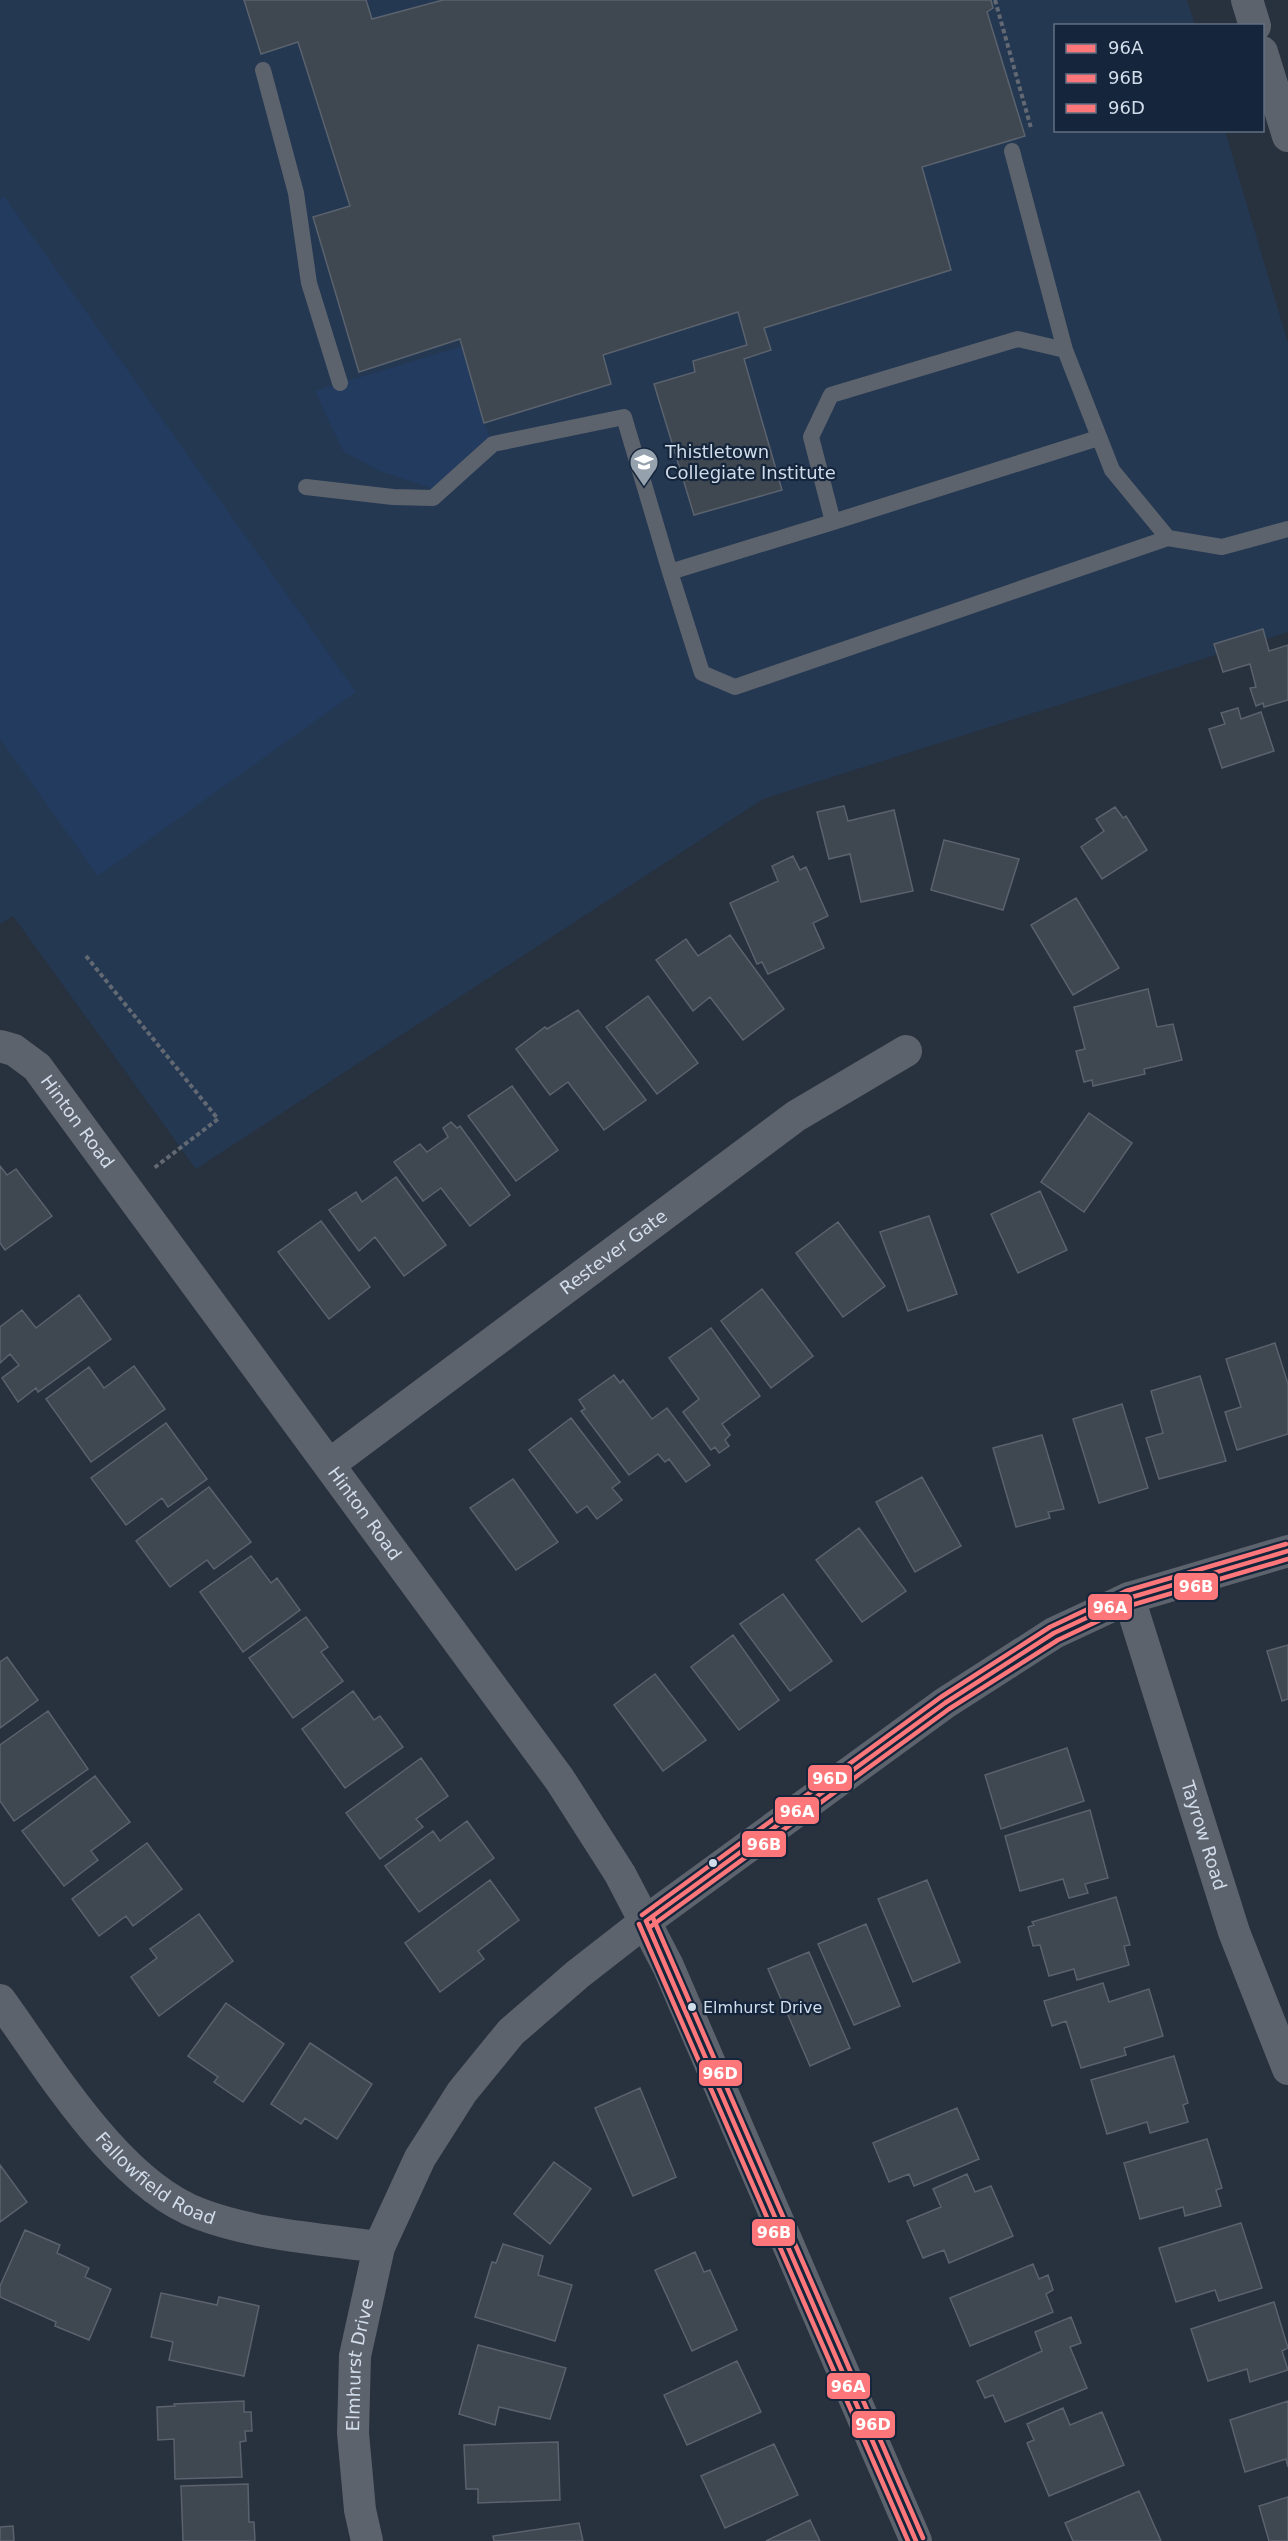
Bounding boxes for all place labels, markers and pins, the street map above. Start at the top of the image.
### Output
place label: Thistletown Collegiate Institute [664,441,836,483]
school or university icon: Thistletown Collegiate Institute [628,446,660,488]
unlabelled marker [707,1857,719,1869]
place label: Elmhurst Drive [703,1998,822,2017]
marker: Elmhurst Drive [686,2001,698,2013]

